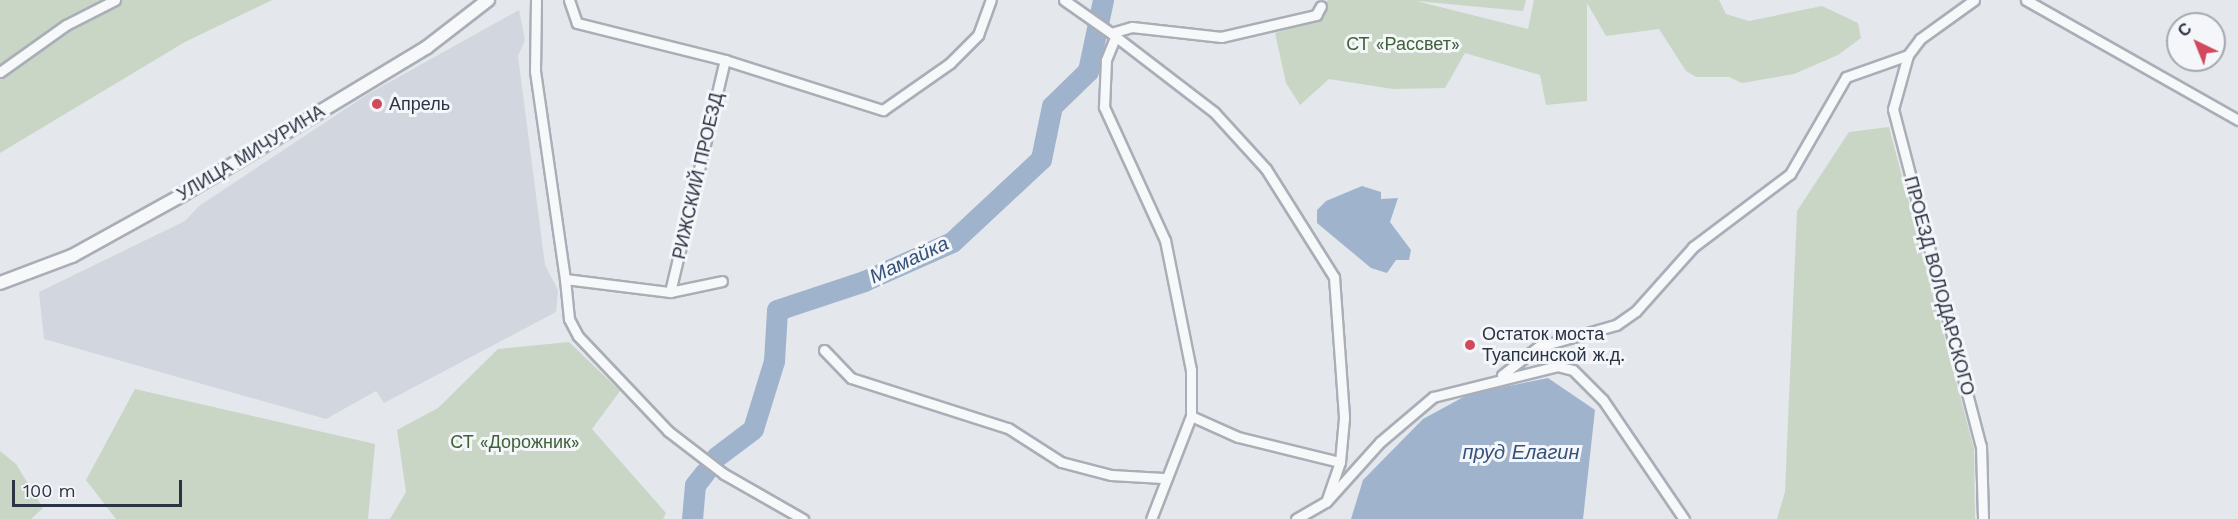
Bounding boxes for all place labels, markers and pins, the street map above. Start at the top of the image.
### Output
place label: Апрель [389,93,450,115]
marker: Апрель [370,97,384,111]
place label: Остаток моста Туапсинской ж.д. [1482,324,1625,366]
marker: Остаток моста Туапсинской ж.д. [1463,338,1477,352]

